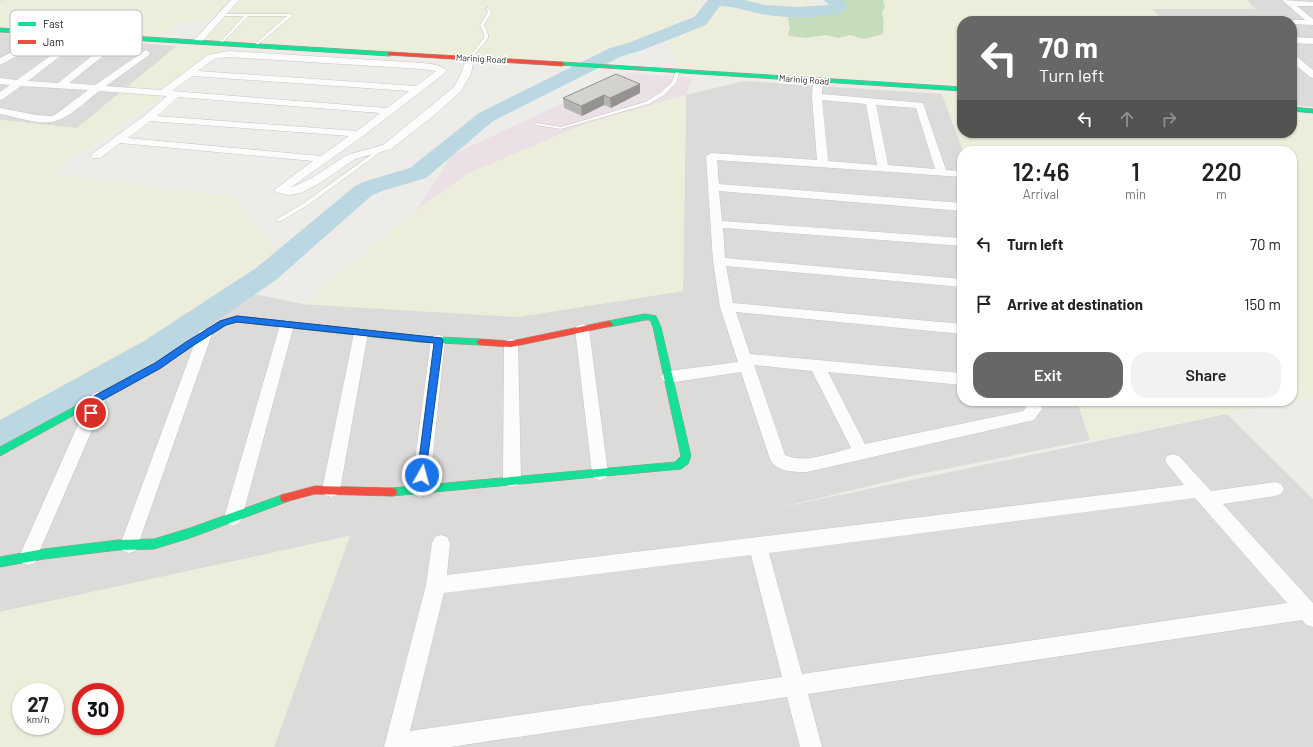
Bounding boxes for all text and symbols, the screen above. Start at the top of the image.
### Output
legend [10,10,142,56]
text: Fast [43,17,64,30]
text: 70 m [1039,30,1098,64]
icon: left [973,32,1025,84]
text: Jam [43,35,64,48]
street label: Marinig Road [456,52,506,65]
text: Turn left [1039,64,1105,86]
street label: Marinig Road [779,72,830,87]
icon: left [1074,108,1096,130]
icon: ahead [1116,108,1138,130]
icon: right [1158,108,1180,130]
text: 12:46 [1012,157,1069,186]
text: 1 [1131,157,1140,186]
text: 220 [1201,157,1242,186]
text: Arrival [1023,186,1059,202]
text: min [1125,186,1146,202]
text: m [1216,186,1227,202]
icon: left [973,233,995,255]
text: Turn left [1007,235,1063,253]
text: 70 m [1250,235,1281,253]
icon: arrive [973,293,995,315]
text: Arrive at destination [1007,295,1143,313]
text: 150 m [1244,295,1281,313]
button: Exit [973,352,1123,398]
button: Share [1131,352,1281,398]
pin [74,396,108,430]
icon: arrive [80,402,102,424]
position arrow [401,454,443,496]
speed limit sign: 30 [72,683,124,735]
text: 27 [27,692,49,716]
text: km/h [27,713,49,725]

